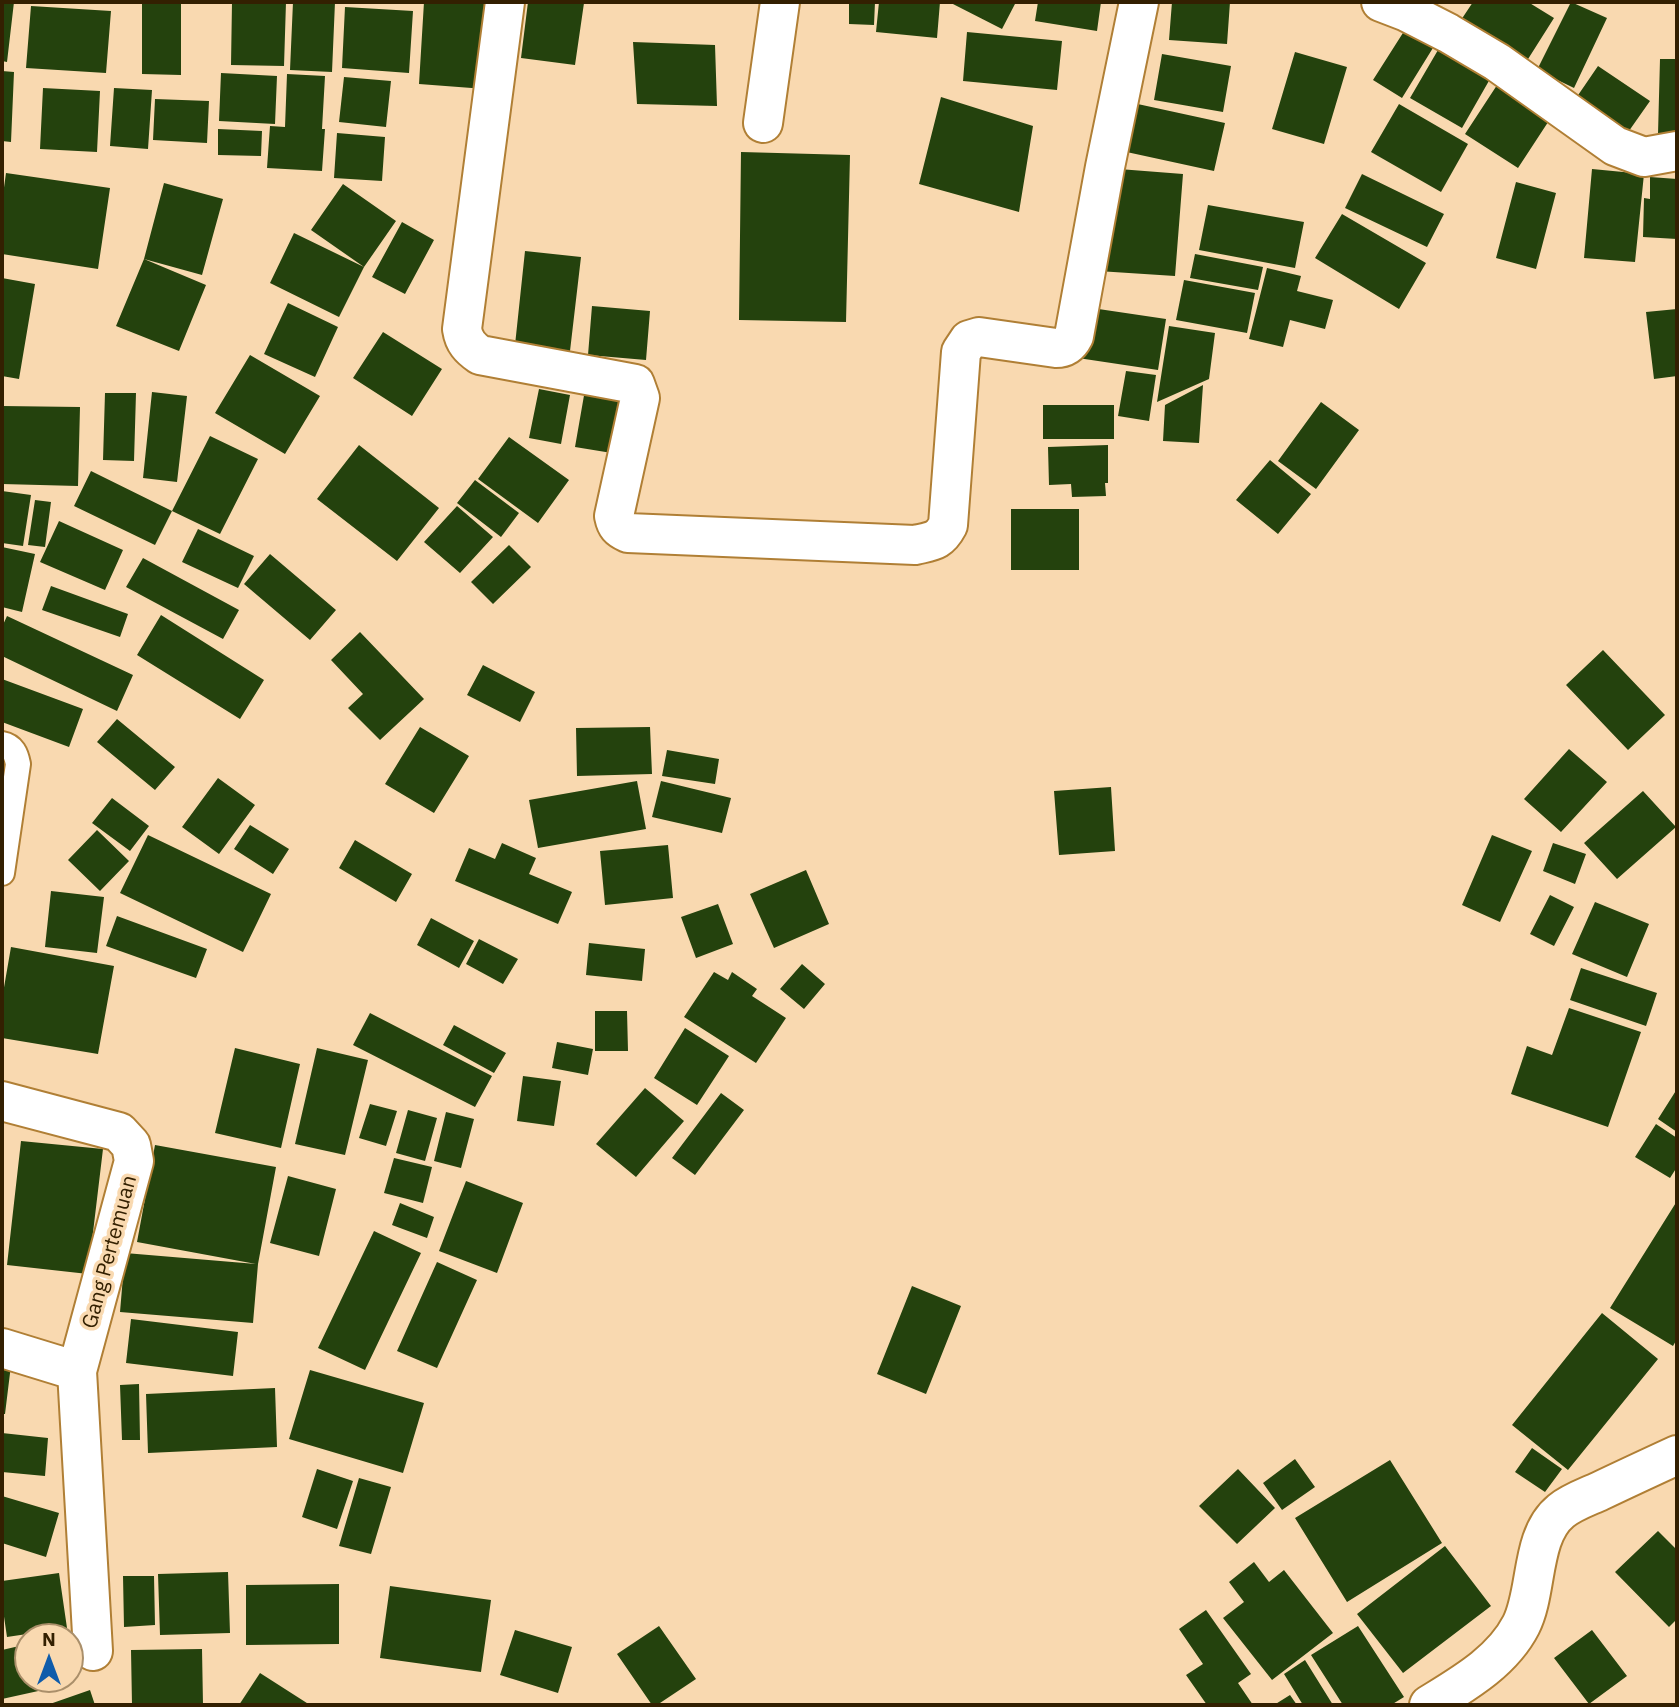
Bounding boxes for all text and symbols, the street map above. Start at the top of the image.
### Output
street label: Gang Pertemuan [77,1173,143,1331]
north arrow [14,1623,84,1693]
text: N [42,1627,56,1651]

